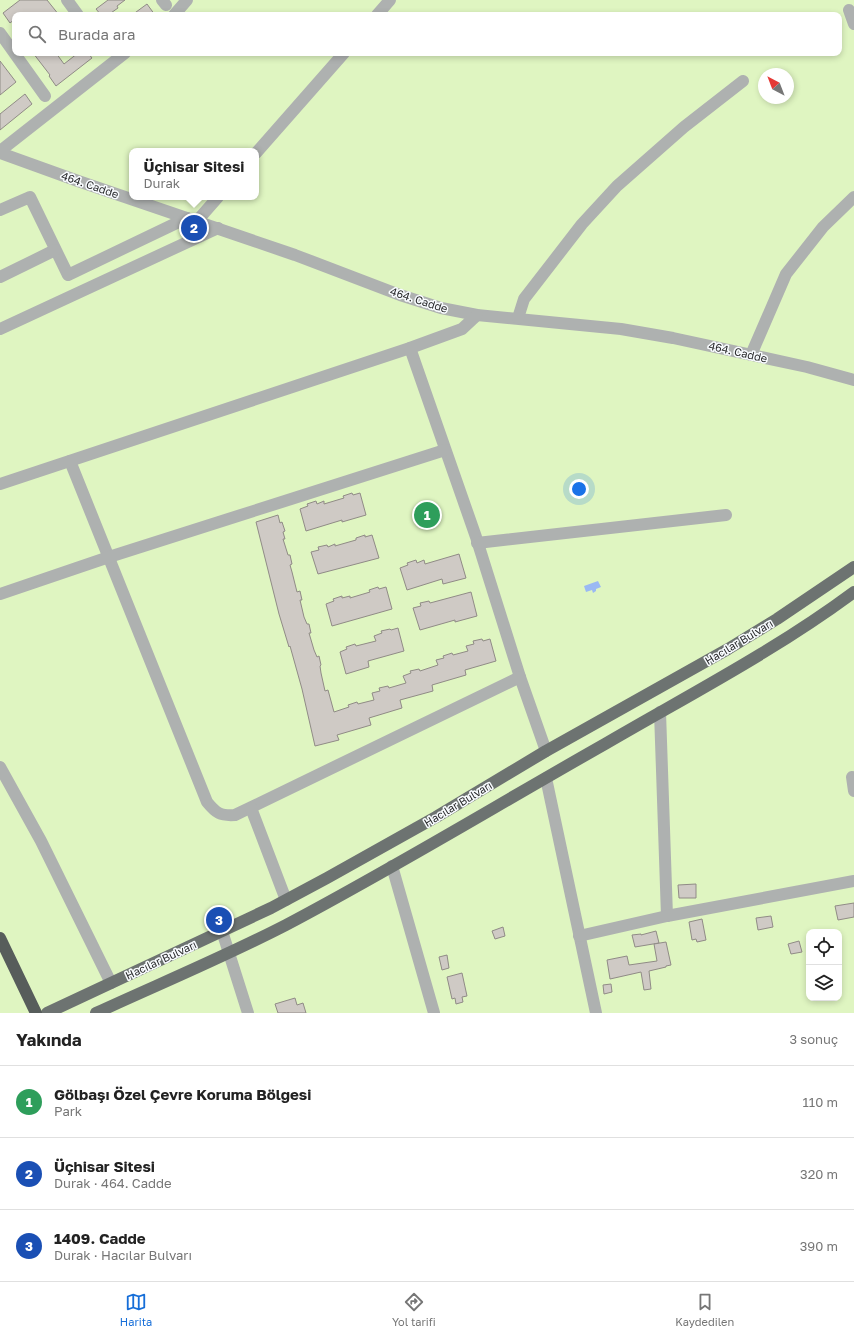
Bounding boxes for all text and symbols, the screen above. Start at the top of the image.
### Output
search box [12,12,842,56]
icon: search [26,23,48,45]
text: Burada ara [58,25,135,43]
north arrow [758,68,794,104]
popup [129,148,259,200]
text: Üçhisar Sitesi [144,157,244,175]
street label: 464. Cadde [60,169,121,200]
text: Durak [144,175,180,191]
pin: 2 [181,213,207,243]
street label: 464. Cadde [389,284,450,315]
street label: 464. Cadde [708,338,769,365]
your location [569,479,589,499]
pin: 1 [414,500,440,530]
street label: Hacılar Bulvarı [702,616,775,667]
street label: Hacılar Bulvarı [421,778,494,829]
pin: 3 [206,905,232,935]
map controls [806,929,842,1001]
button: locate [806,929,842,965]
street label: Hacılar Bulvarı [123,937,198,982]
button: layers [806,965,842,1001]
text: Yakında [16,1029,82,1050]
text: 3 sonuç [790,1031,838,1047]
text: Gölbaşı Özel Çevre Koruma Bölgesi [54,1085,311,1103]
text: 1 [26,1094,32,1110]
text: 110 m [803,1094,838,1110]
text: Park [54,1103,82,1119]
text: Üçhisar Sitesi [54,1157,155,1175]
text: 2 [25,1166,33,1182]
text: 320 m [800,1166,838,1182]
text: Durak · 464. Cadde [54,1175,172,1191]
text: 1409. Cadde [54,1229,146,1247]
text: 3 [25,1238,33,1254]
text: 390 m [800,1238,838,1254]
text: Durak · Hacılar Bulvarı [54,1247,192,1263]
tab: Harita [120,1291,152,1328]
tab: Yol tarifi [392,1291,436,1328]
tab: Kaydedilen [675,1291,734,1328]

